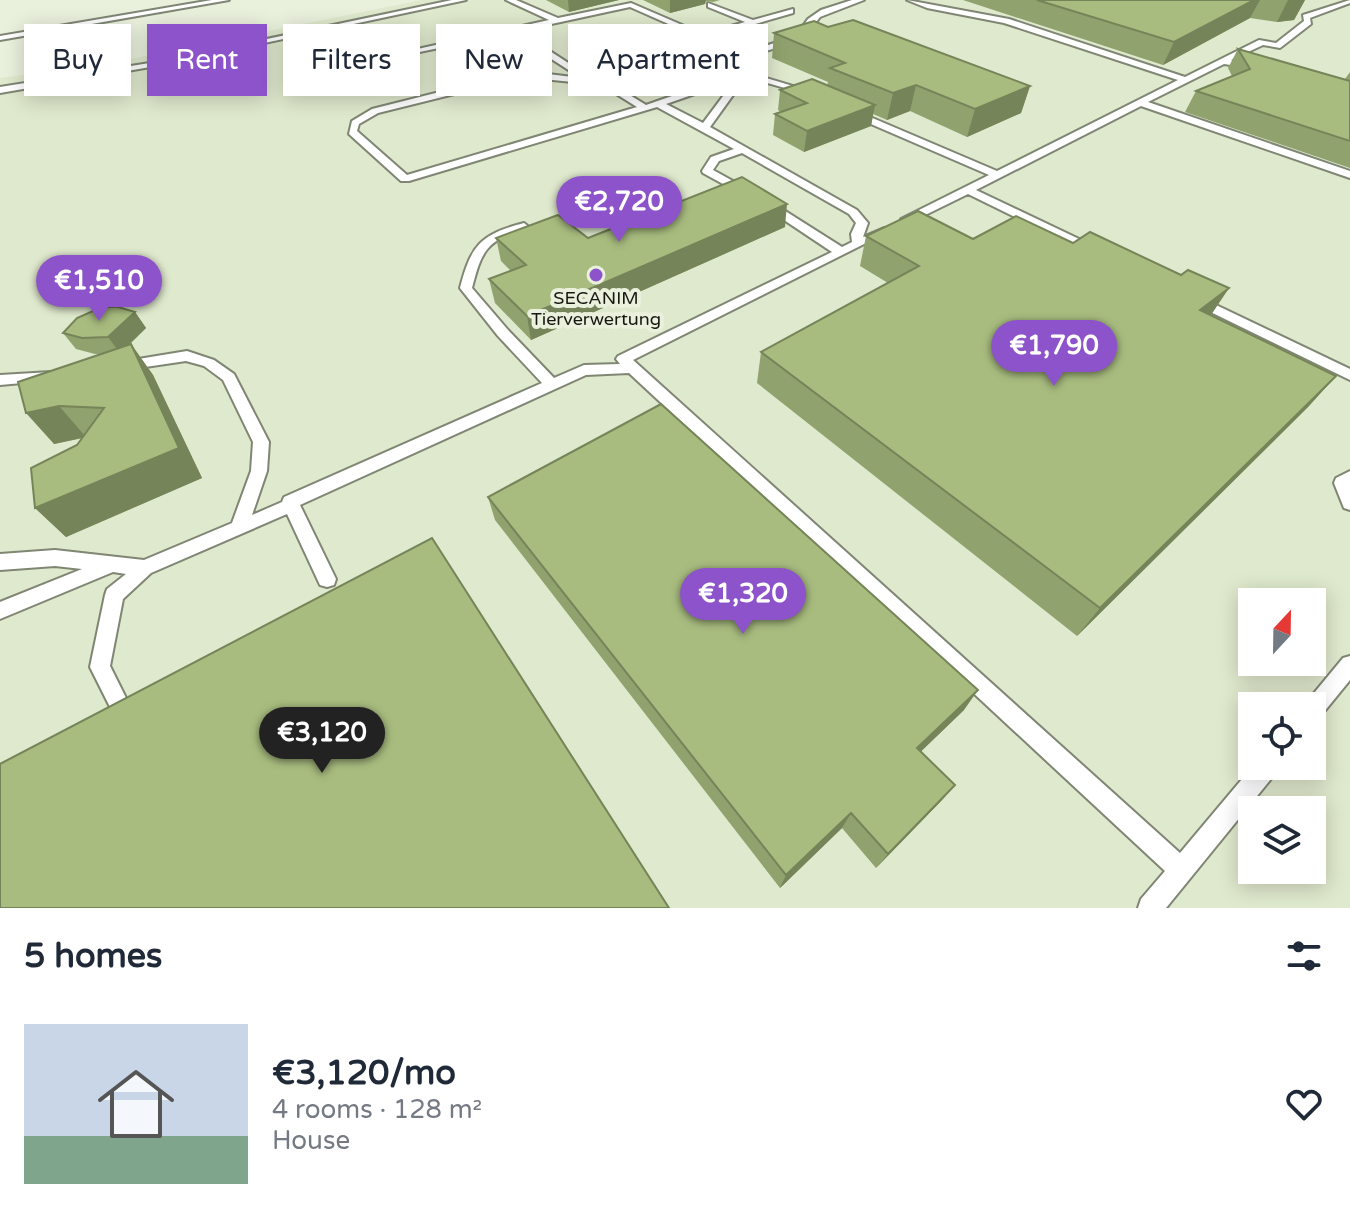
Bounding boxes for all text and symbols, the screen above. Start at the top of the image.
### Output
chip: Buy [24,24,131,96]
chip: Rent [147,24,267,96]
chip: Filters [283,24,420,96]
chip: New [436,24,552,96]
chip: Apartment [568,24,768,96]
pin: €2,720 [554,176,684,244]
text: €2,720 [574,186,664,217]
pin: €1,510 [34,255,164,323]
text: €1,510 [54,265,144,296]
marker: SECANIM Tierverwertung [587,266,605,284]
place label: SECANIM Tierverwertung [531,287,661,330]
pin: €1,790 [989,320,1119,388]
text: €1,790 [1009,330,1099,361]
pin: €1,320 [678,568,808,636]
text: €1,320 [698,578,788,609]
north arrow [1238,588,1326,676]
map controls [1238,588,1326,884]
button: locate [1238,692,1326,780]
pin: €3,120 [257,707,387,775]
text: €3,120 [277,717,367,748]
button: layers [1238,796,1326,884]
icon: filters [1282,934,1326,978]
text: 5 homes [24,936,162,977]
text: €3,120/mo [272,1053,456,1094]
icon: home [88,1056,184,1152]
icon: heart [1282,1082,1326,1126]
text: 4 rooms · 128 m² [272,1094,482,1125]
text: House [272,1125,350,1156]

